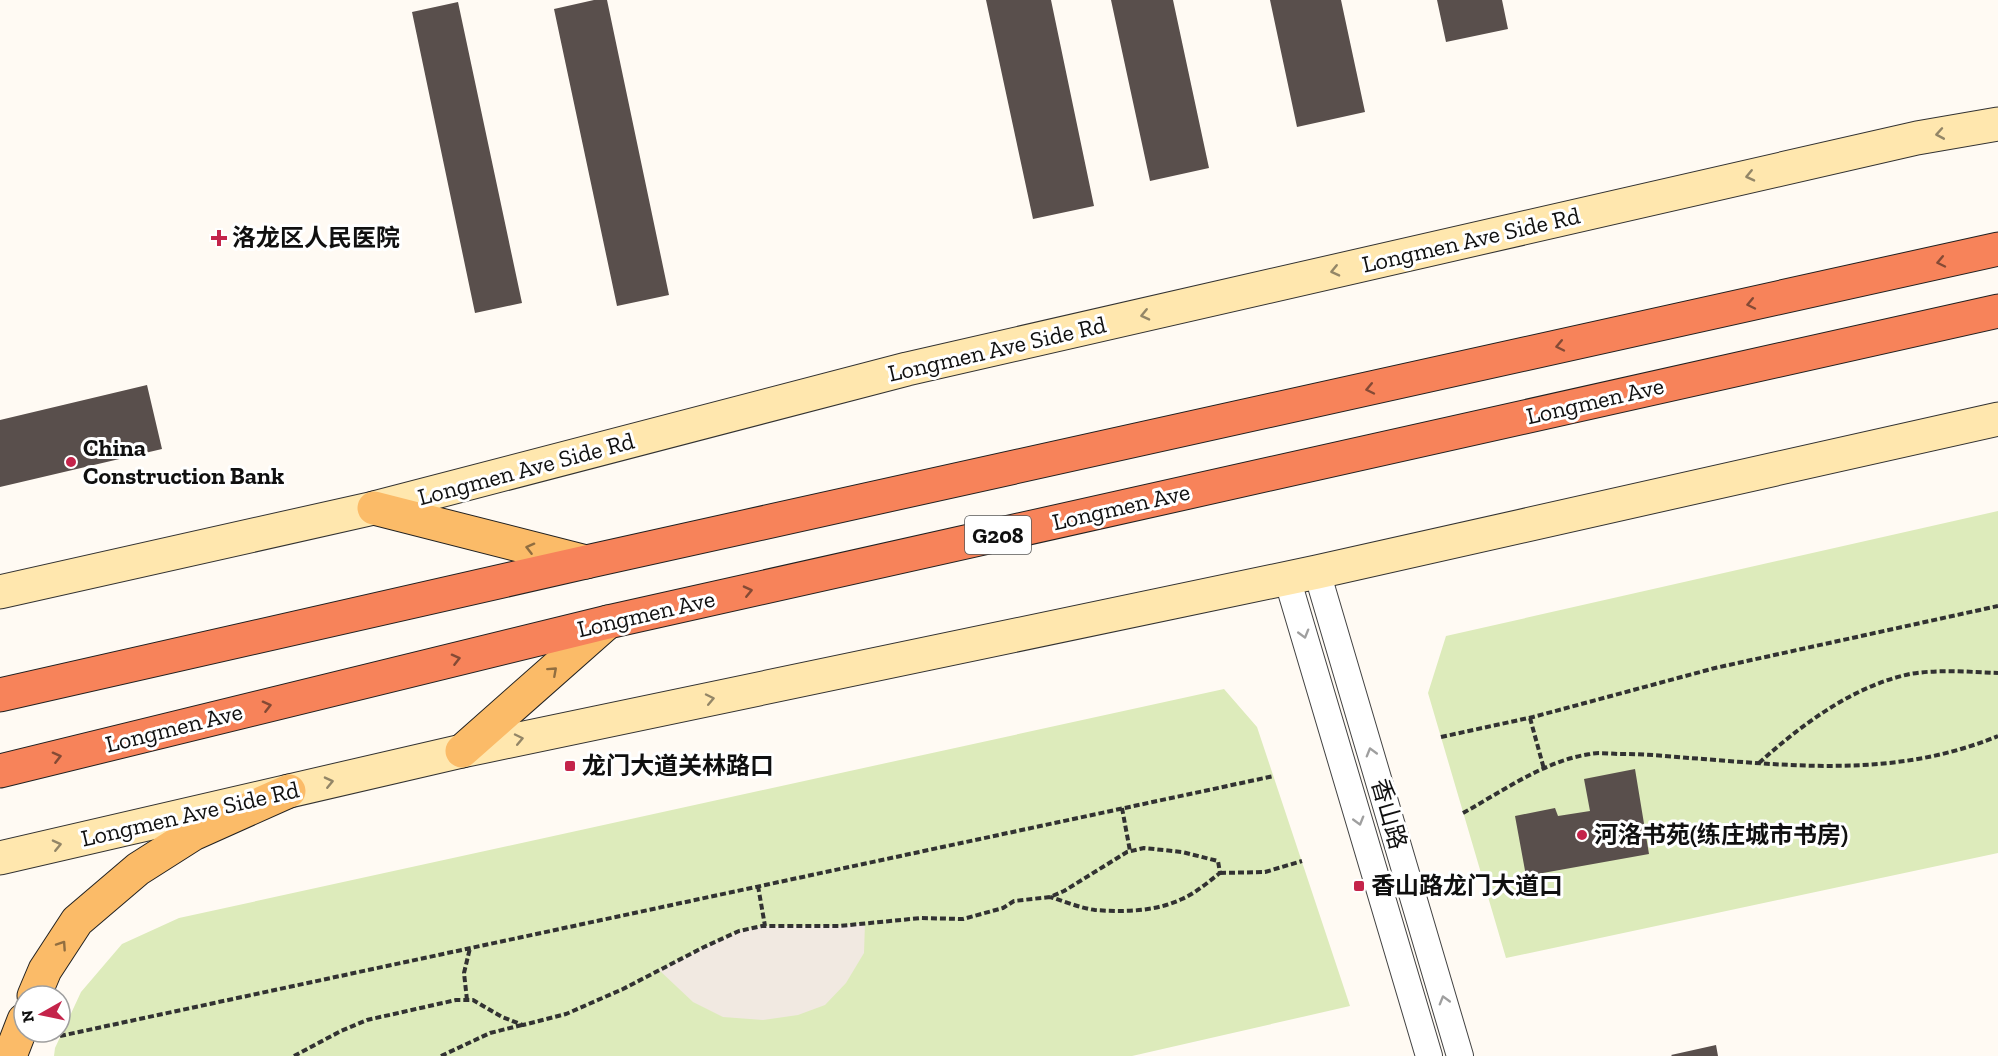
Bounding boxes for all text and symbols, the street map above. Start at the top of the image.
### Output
one-way arrow [1936,127,1946,140]
one-way arrow [1745,169,1755,182]
street label: Longmen Ave Side Rd [1359,200,1583,279]
place label: 洛龙区人民医院 [232,223,400,252]
marker: 洛龙区人民医院 [210,229,228,247]
one-way arrow [1936,255,1946,268]
one-way arrow [1330,264,1340,277]
one-way arrow [1746,297,1756,310]
one-way arrow [1140,307,1150,320]
street label: Longmen Ave Side Rd [885,309,1109,388]
one-way arrow [1555,339,1565,352]
street label: Longmen Ave [1523,371,1667,430]
one-way arrow [1365,381,1375,394]
street label: Longmen Ave Side Rd [414,426,637,511]
place label: China Construction Bank [83,433,284,490]
marker: China Construction Bank [64,455,78,469]
street label: Longmen Ave [1049,477,1193,536]
road number: G208 [965,516,1031,554]
one-way arrow [525,542,535,555]
street label: Longmen Ave [574,584,718,643]
one-way arrow [743,585,753,598]
one-way arrow [1297,628,1309,639]
one-way arrow [451,654,461,667]
one-way arrow [546,667,557,678]
one-way arrow [705,693,715,706]
street label: Longmen Ave [102,696,245,759]
one-way arrow [261,700,271,713]
one-way arrow [514,734,524,747]
one-way arrow [1366,748,1378,758]
one-way arrow [52,751,62,764]
place label: 龙门大道关林路口 [582,751,774,780]
marker: 龙门大道关林路口 [563,759,577,773]
street label: Longmen Ave Side Rd [78,774,302,853]
street label: 香山路 [1366,775,1413,852]
one-way arrow [324,776,334,789]
one-way arrow [1352,815,1364,826]
place label: 河洛书苑(练庄城市书房) [1594,820,1848,849]
marker: 河洛书苑(练庄城市书房) [1575,828,1589,842]
one-way arrow [52,839,62,852]
place label: 香山路龙门大道口 [1371,871,1563,900]
marker: 香山路龙门大道口 [1352,879,1366,893]
one-way arrow [54,940,65,951]
north arrow [12,984,72,1044]
one-way arrow [1439,995,1451,1006]
text: N [17,1009,38,1024]

